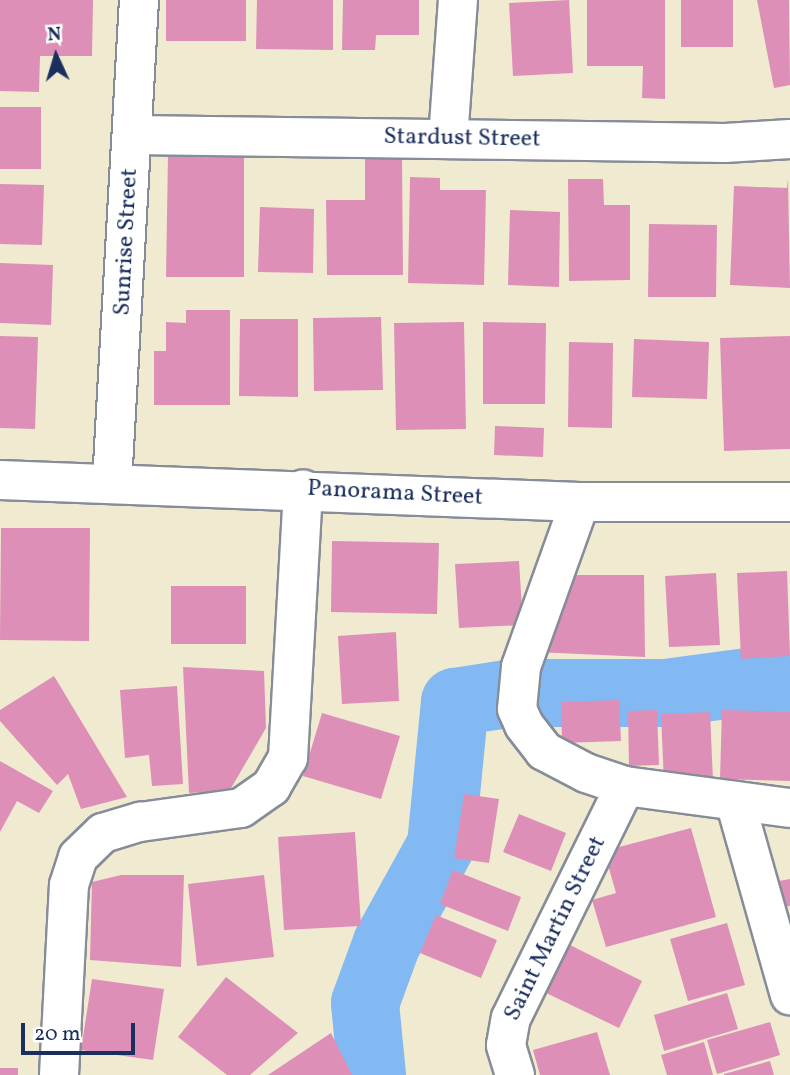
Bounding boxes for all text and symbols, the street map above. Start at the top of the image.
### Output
north arrow [21,21,91,91]
text: N [47,22,62,49]
street label: Stardust Street [383,123,541,155]
street label: Sunrise Street [109,167,145,317]
street label: Panorama Street [306,475,484,513]
street label: Saint Martin Street [499,832,613,1026]
scale bar [24,1009,138,1052]
text: 20 m [34,1020,80,1049]

